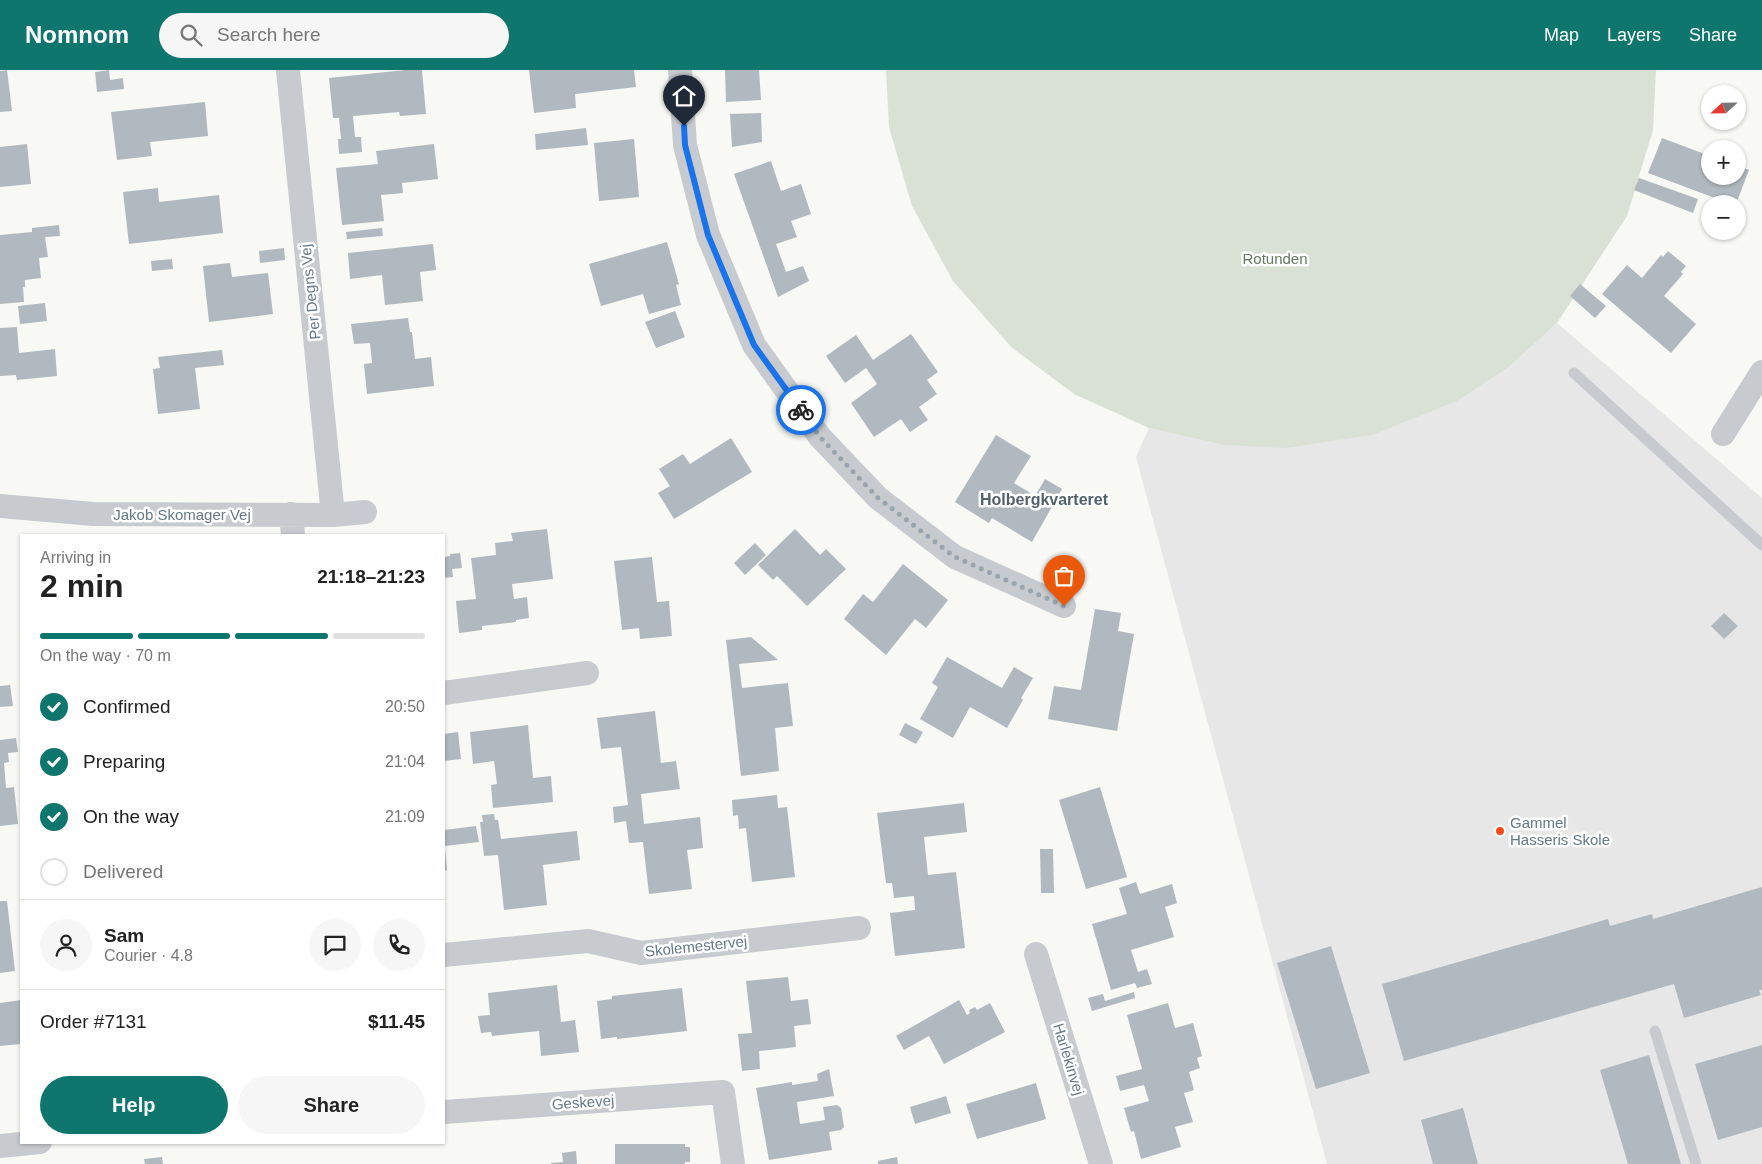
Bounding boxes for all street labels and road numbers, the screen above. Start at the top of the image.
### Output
street label: Per Degns Vej [297,243,323,341]
street label: Jakob Skomager Vej [113,506,251,523]
street label: Skolemestervej [644,932,748,960]
street label: Harlekinvej [1050,1021,1088,1097]
street label: Geskevej [551,1091,615,1113]

